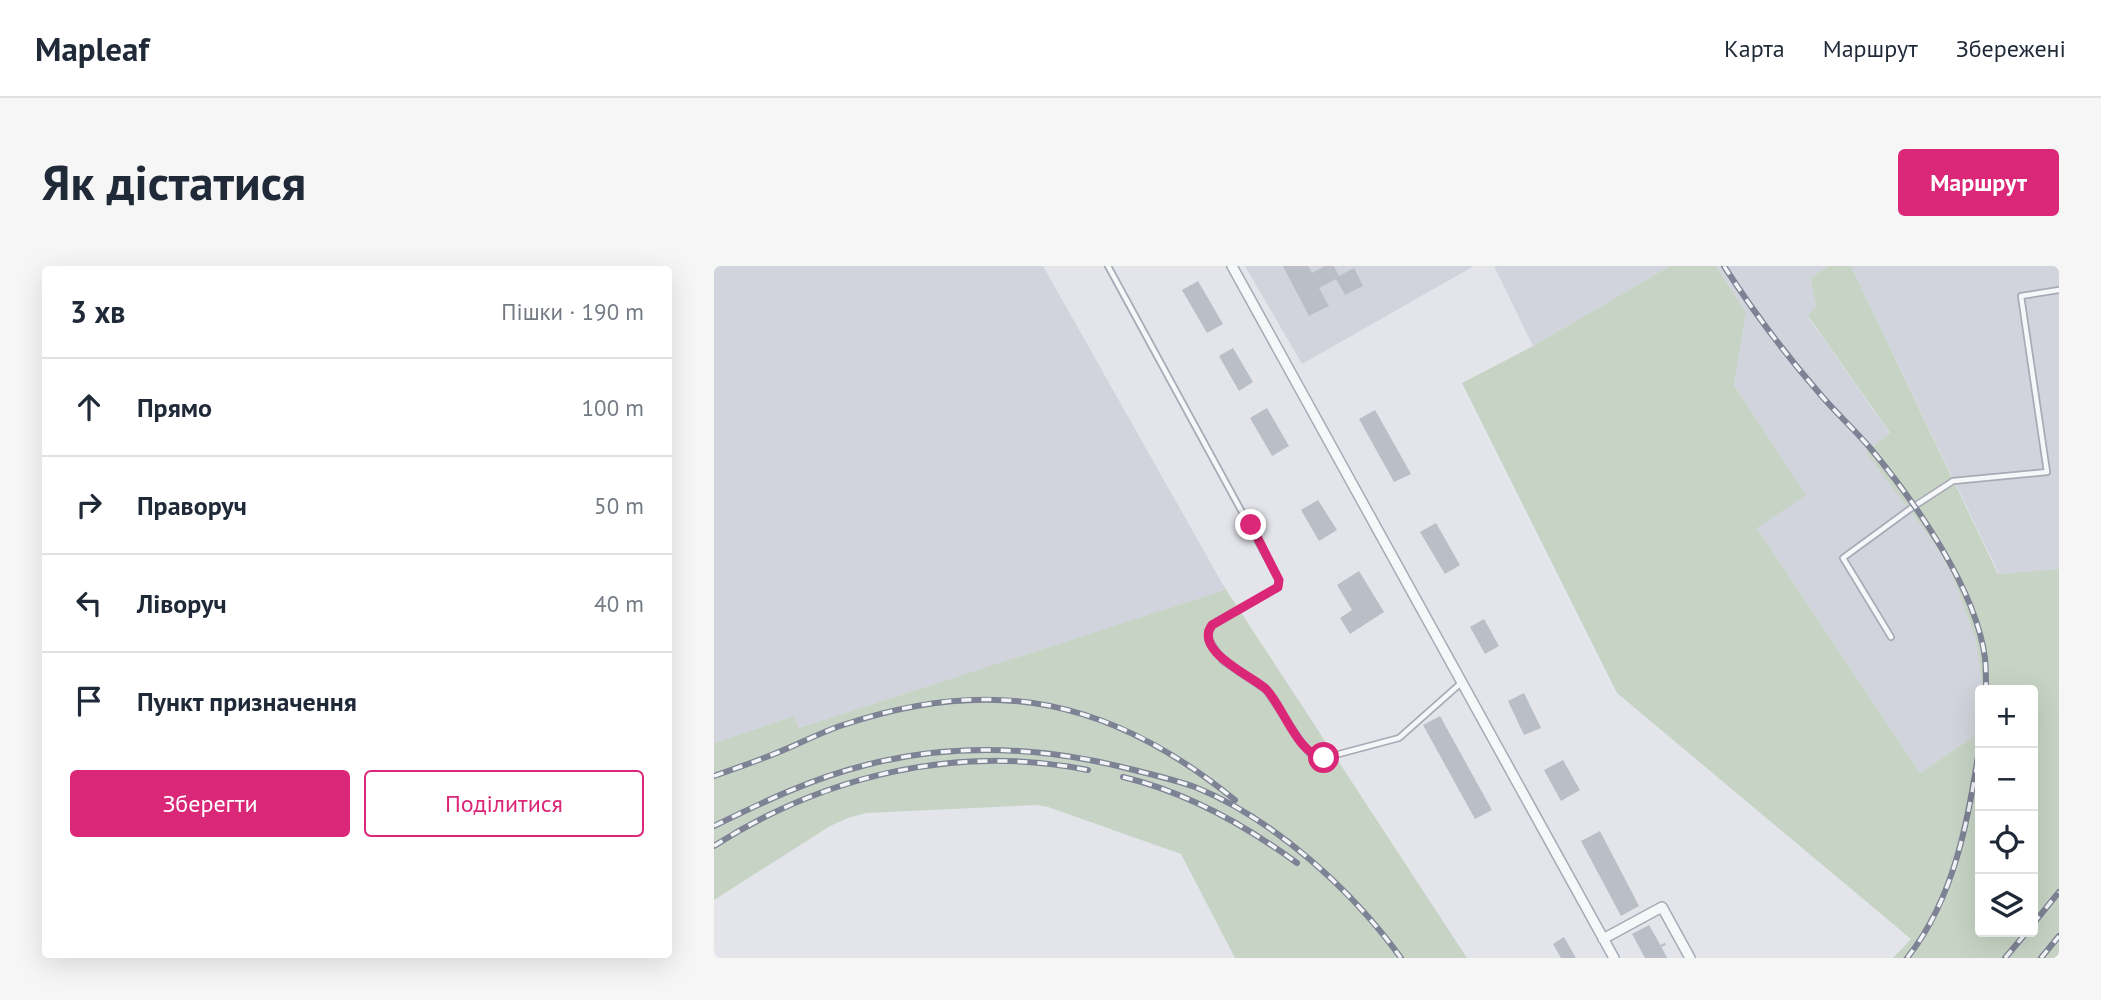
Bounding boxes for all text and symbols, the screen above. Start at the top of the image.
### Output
text: Mapleaf [35,27,149,70]
text: Карта [1724,33,1785,64]
text: Маршрут [1823,33,1918,64]
text: Збережені [1956,33,2066,64]
button: Маршрут [1898,149,2059,216]
text: Як дістатися [42,150,306,214]
text: 3 хв [70,292,126,331]
text: Пішки · 190 m [501,297,644,326]
icon: ahead [70,388,108,426]
text: Прямо [137,391,212,424]
text: 100 m [582,393,644,422]
icon: right [70,486,108,524]
text: Праворуч [137,489,247,522]
text: 50 m [594,491,644,520]
route end [1235,509,1266,540]
icon: left [70,584,108,622]
text: Ліворуч [137,587,227,620]
text: 40 m [594,589,644,618]
icon: arrive [70,682,108,720]
text: Пункт призначення [137,685,357,718]
map controls [1975,685,2038,937]
button: + [1975,685,2038,748]
route start [1308,742,1339,773]
button: − [1975,748,2038,811]
button: Зберегти [70,770,350,837]
button: Поділитися [364,770,644,837]
button: locate [1975,811,2038,874]
button: layers [1975,874,2038,937]

